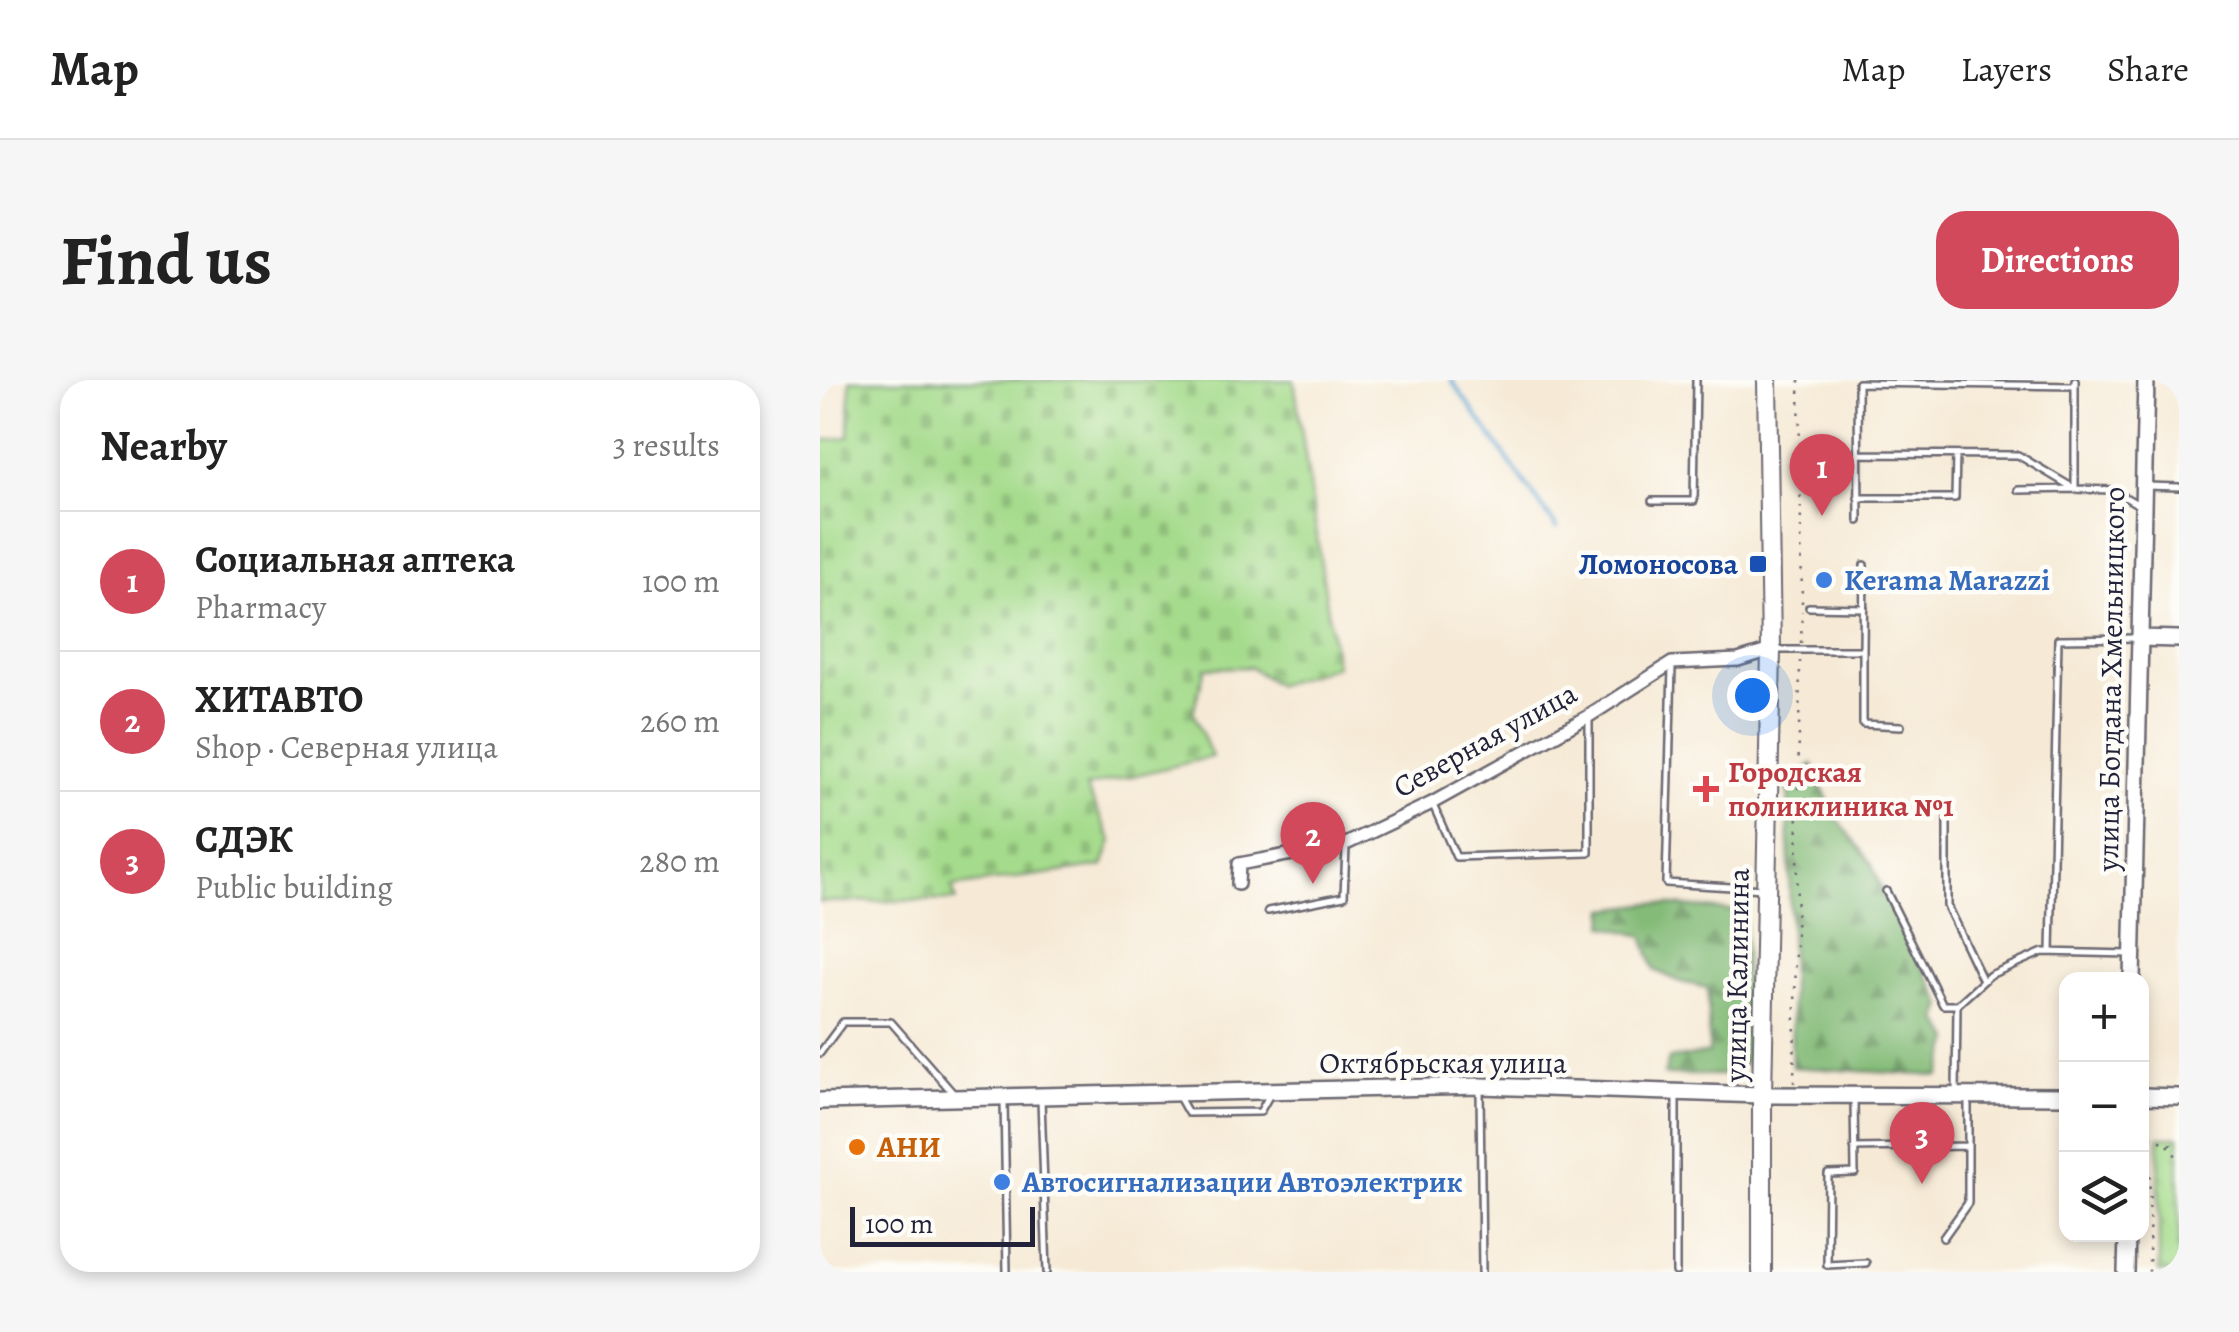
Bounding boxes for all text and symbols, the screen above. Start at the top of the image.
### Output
text: Map [50,36,139,102]
text: Map [1841,45,1905,93]
text: Layers [1960,45,2052,93]
text: Share [2107,45,2189,93]
button: Directions [1936,211,2179,309]
text: Find us [60,213,272,308]
text: Nearby [100,417,227,474]
text: 3 results [613,423,720,467]
pin: 1 [1790,434,1854,516]
street label: улица Богдана Хмельницкого [2088,486,2134,873]
text: Социальная аптека [195,533,515,585]
place label: Ломоносова [1578,544,1739,584]
marker: Ломоносова [1747,553,1769,575]
text: 1 [127,559,138,603]
text: 100 m [642,559,720,603]
place label: Kerama Marazzi [1844,560,2050,600]
marker: Kerama Marazzi [1813,569,1835,591]
text: Pharmacy [195,585,326,629]
your location [1727,670,1778,721]
text: ХИТАВТО [195,673,363,725]
street label: Северная улица [1386,673,1584,807]
text: 2 [125,699,140,743]
text: 260 m [640,699,720,743]
text: Shop · Северная улица [195,725,498,769]
place label: Городская поликлиника №1 [1728,752,1954,826]
marker: Городская поликлиника №1 [1693,776,1719,802]
pin: 2 [1280,802,1346,884]
text: СДЭК [195,813,293,865]
text: 3 [126,839,139,883]
text: 280 m [639,839,720,883]
text: Public building [195,865,393,909]
street label: улица Калинина [1715,867,1759,1083]
map controls [2059,972,2149,1242]
button: + [2059,972,2149,1062]
street label: Октябрьская улица [1319,1043,1567,1083]
button: − [2059,1062,2149,1152]
pin: 3 [1890,1102,1954,1184]
place label: АНИ [876,1127,941,1167]
marker: АНИ [846,1136,868,1158]
button: layers [2059,1152,2149,1242]
place label: Автосигнализации Автоэлектрик [1021,1162,1463,1202]
marker: Автосигнализации Автоэлектрик [991,1171,1013,1193]
scale bar [850,1202,1035,1246]
text: 100 m [865,1205,933,1243]

